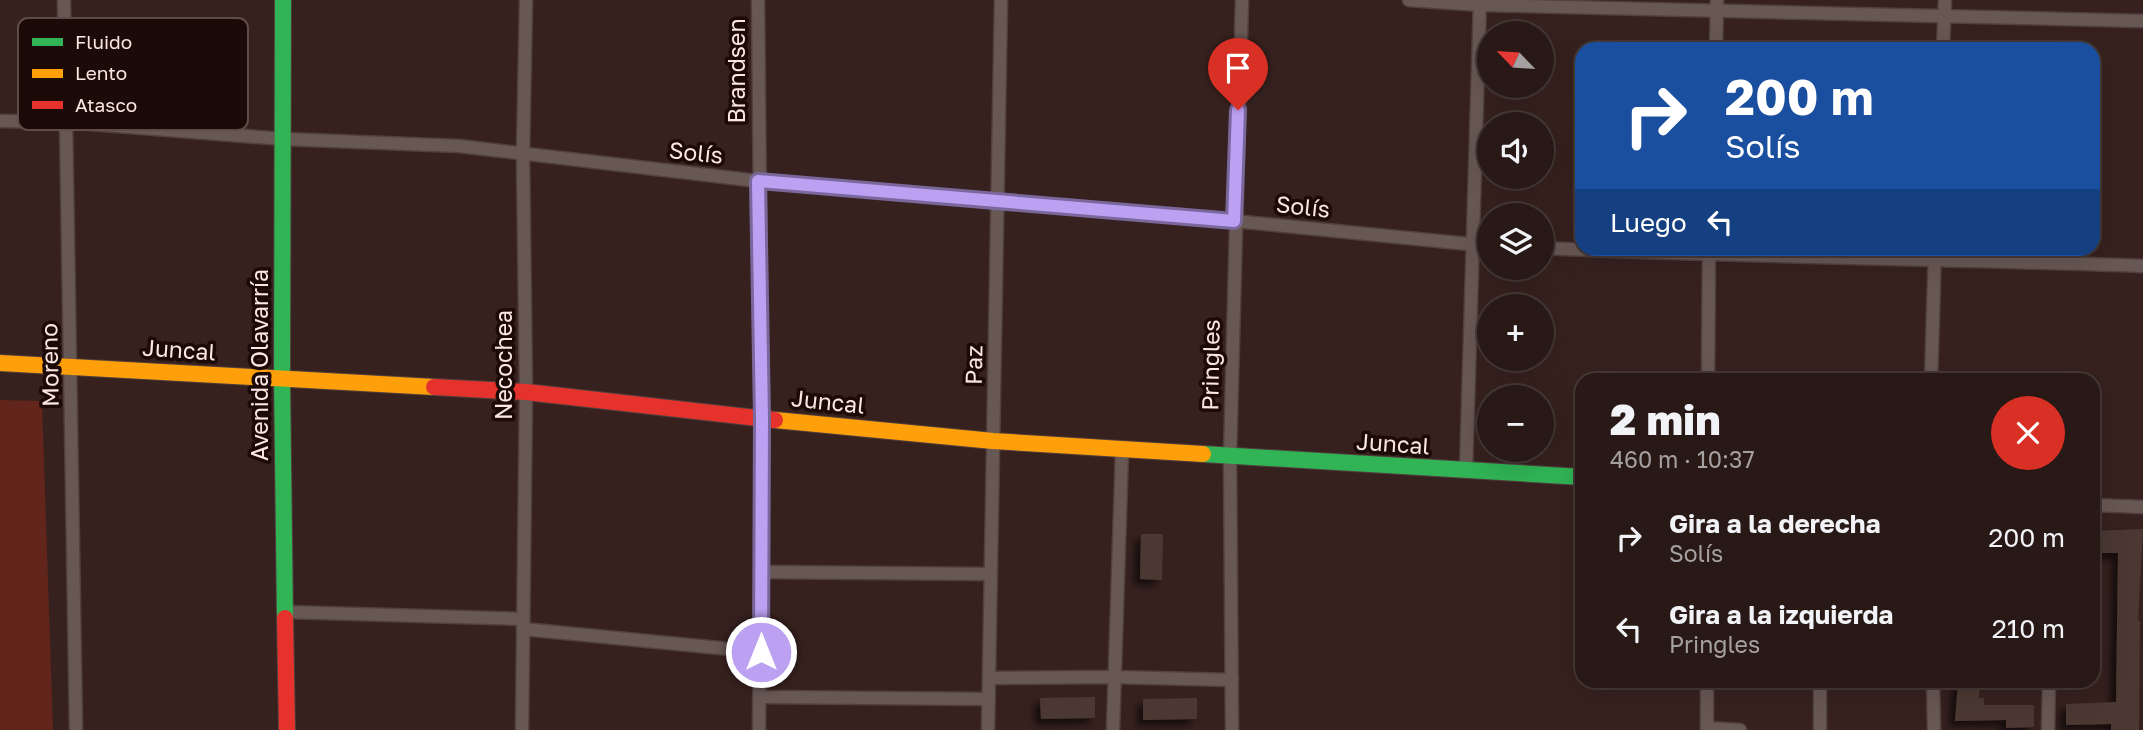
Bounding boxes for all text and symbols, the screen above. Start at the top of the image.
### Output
legend [18,18,248,130]
street label: Brandsen [722,18,750,124]
north arrow [1477,21,1554,98]
map controls [1477,21,1554,462]
text: Fluido [75,30,132,53]
pin [1208,38,1268,110]
icon: arrive [1219,49,1257,87]
text: Lento [75,61,127,84]
text: 200 m [1725,67,1874,126]
icon: right [1610,70,1701,161]
text: Atasco [75,93,137,116]
button: sound [1477,112,1554,189]
text: Solís [1725,127,1800,165]
street label: Solís [668,135,725,169]
street label: Solís [1275,189,1332,223]
button: layers [1477,203,1554,280]
icon: left [1701,203,1739,241]
text: Luego [1610,207,1687,238]
street label: Avenida Olavarría [245,269,273,461]
button: + [1477,294,1554,371]
street label: Necochea [489,310,517,420]
street label: Pringles [1195,319,1225,411]
street label: Moreno [34,323,64,407]
street label: Juncal [141,332,217,366]
street label: Paz [959,345,987,385]
street label: Juncal [790,383,866,419]
button: − [1477,385,1554,462]
text: 2 min [1610,394,1721,444]
button: close [1991,396,2065,470]
street label: Juncal [1355,426,1431,460]
text: 460 m · 10:37 [1610,445,1755,473]
text: Gira a la derecha [1669,508,1881,539]
icon: right [1610,519,1648,557]
text: 200 m [1988,522,2065,553]
text: Solís [1669,539,1723,567]
text: Gira a la izquierda [1669,599,1893,630]
icon: left [1610,610,1648,648]
text: 210 m [1992,613,2065,644]
position arrow [724,615,798,689]
text: Pringles [1669,630,1760,658]

